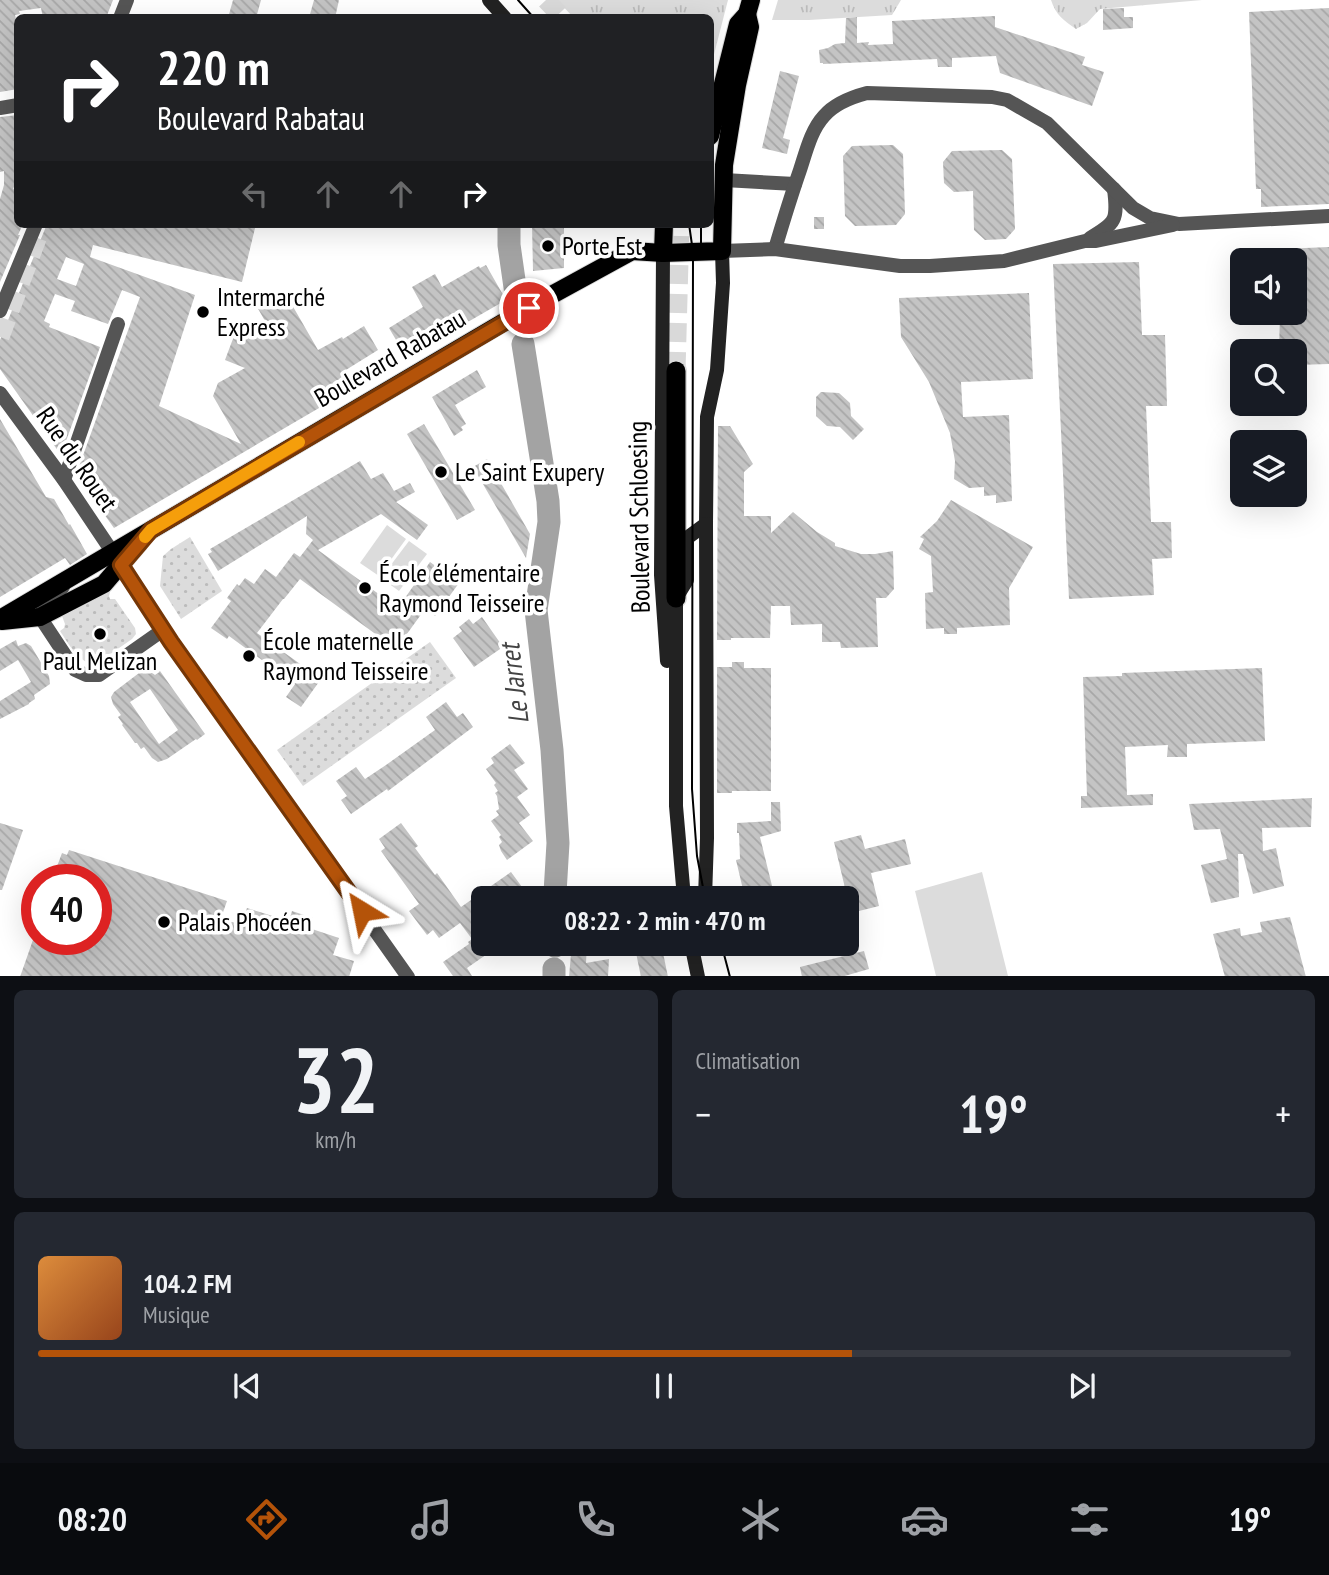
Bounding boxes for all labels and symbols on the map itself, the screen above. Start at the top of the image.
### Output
place label: Porte Est [562,229,642,262]
marker: Porte Est [540,238,556,254]
pin [499,278,559,338]
place label: Intermarché Express [217,280,325,343]
street label: Boulevard Rabatau [308,301,471,414]
marker: Intermarché Express [195,304,211,320]
street label: Rue du Rouet [29,400,125,517]
street label: Boulevard Schloesing [620,421,657,614]
place label: Le Saint Exupery [455,455,604,488]
marker: Le Saint Exupery [433,464,449,480]
place label: École élémentaire Raymond Teisseire [379,556,544,619]
marker: École élémentaire Raymond Teisseire [357,580,373,596]
place label: École maternelle Raymond Teisseire [263,624,428,687]
marker: Paul Melizan [92,626,108,642]
water label: Le Jarret [490,639,537,726]
place label: Paul Melizan [43,644,157,677]
marker: École maternelle Raymond Teisseire [241,648,257,664]
speed limit sign: 40 [21,864,112,955]
position arrow [325,874,399,948]
place label: Palais Phocéen [178,905,312,938]
marker: Palais Phocéen [156,914,172,930]

